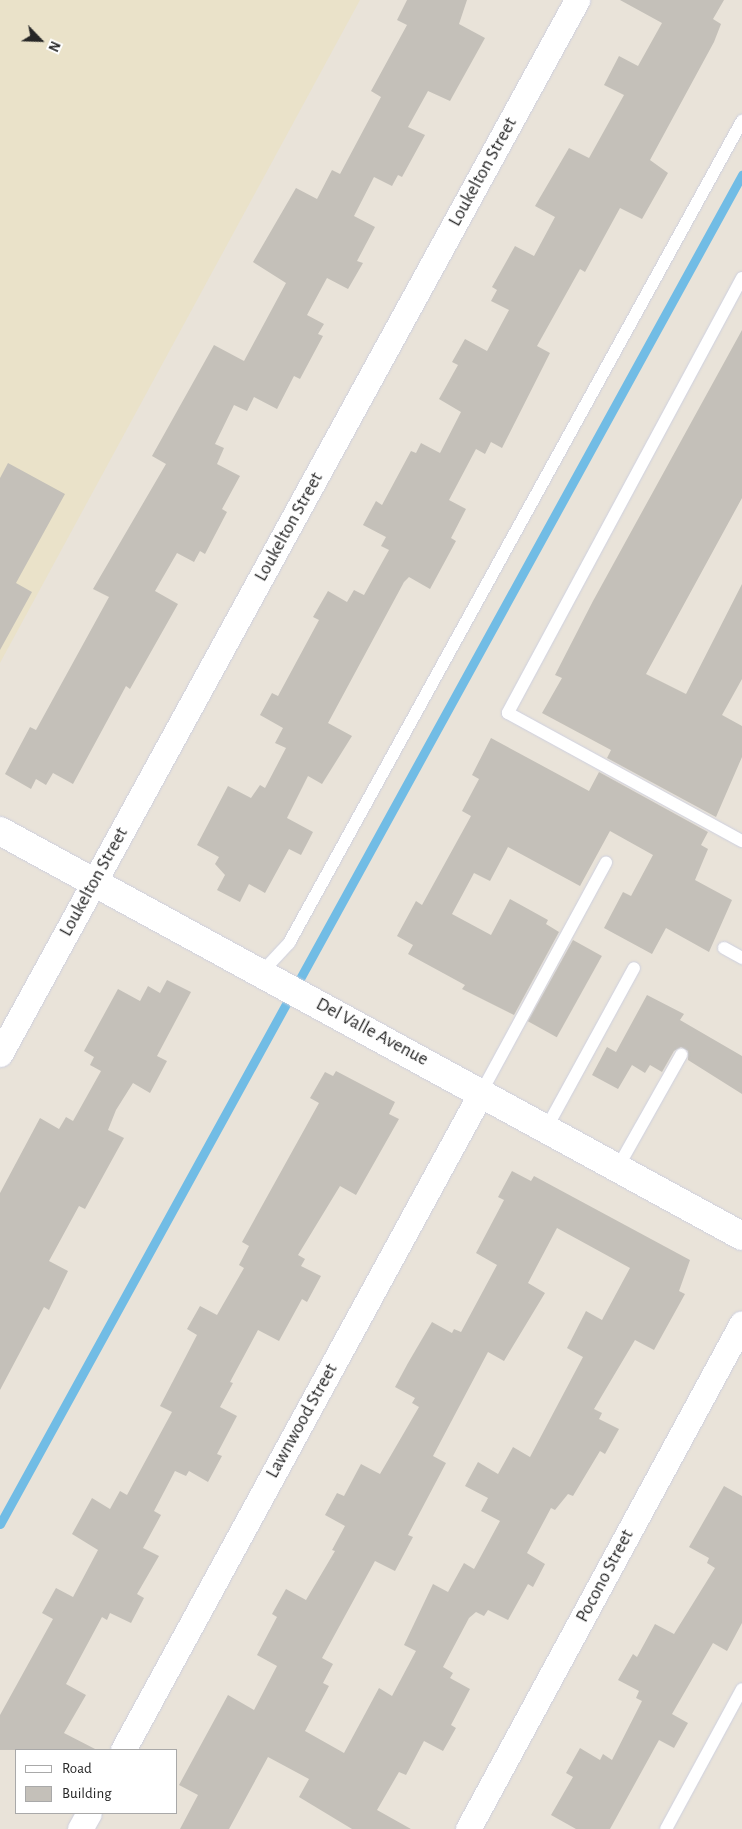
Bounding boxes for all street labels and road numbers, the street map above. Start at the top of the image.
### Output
street label: Loukelton Street [444,114,522,230]
street label: Loukelton Street [250,469,328,585]
street label: Loukelton Street [55,824,133,940]
street label: Del Valle Avenue [312,993,432,1071]
street label: Lawnwood Street [261,1360,343,1482]
street label: Pocono Street [571,1526,639,1626]

